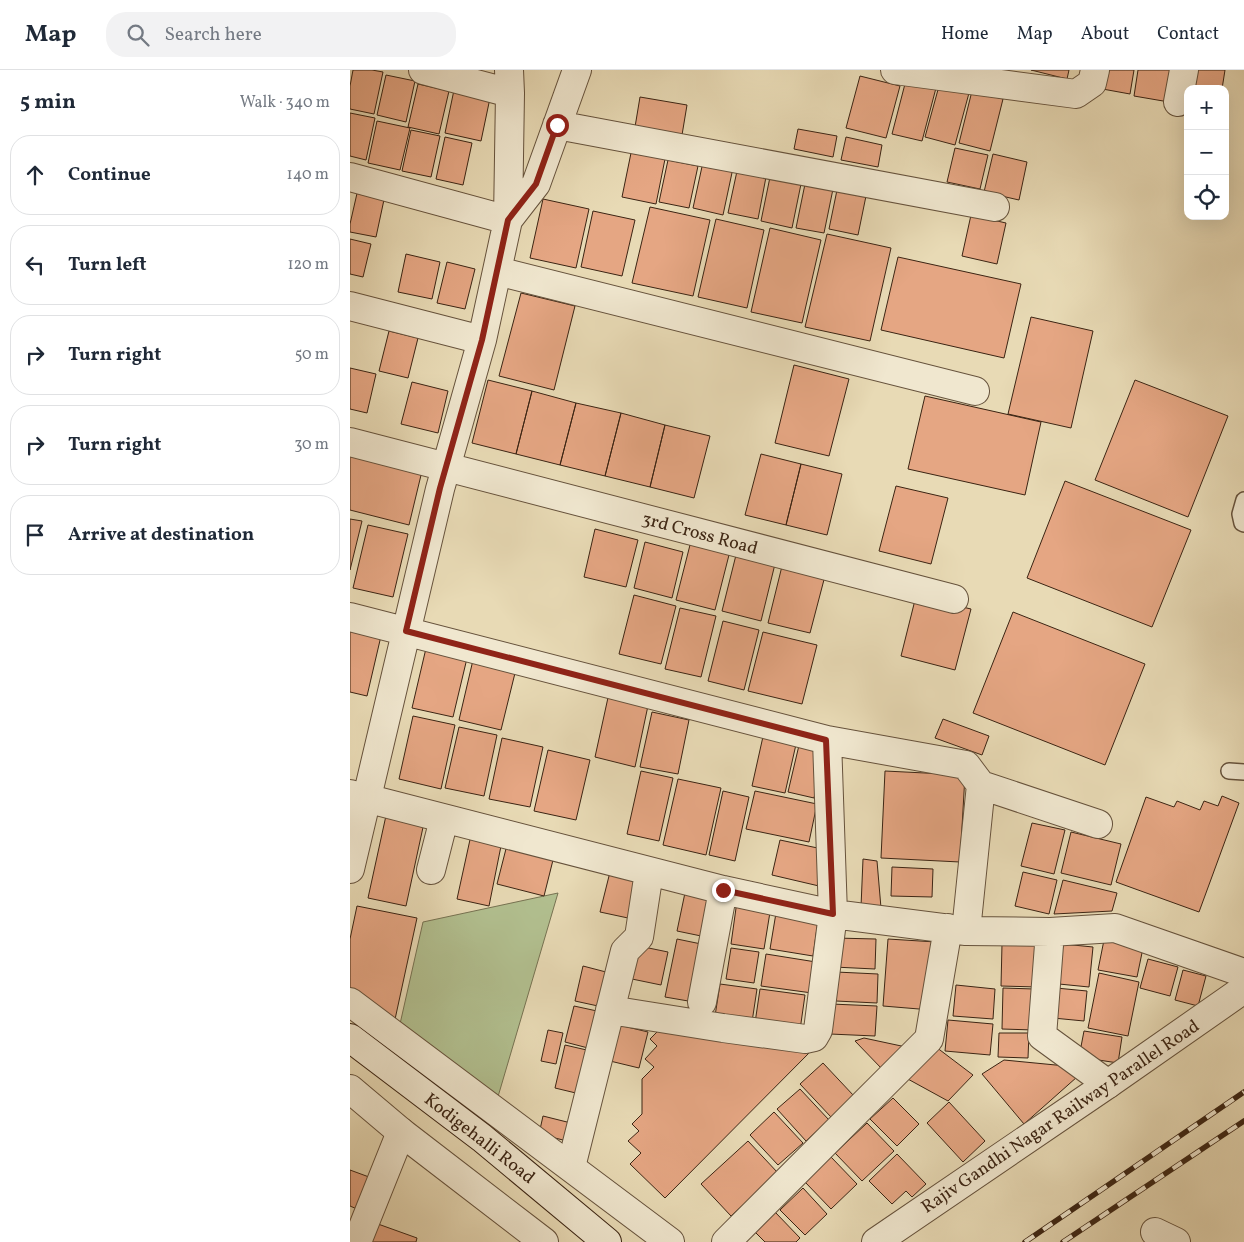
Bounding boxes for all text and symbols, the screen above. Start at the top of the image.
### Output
search box [106,12,456,57]
text: Map [25,18,76,52]
icon: search [124,21,152,49]
text: Search here [164,22,262,48]
text: Home [941,22,989,47]
text: Map [1017,22,1053,47]
text: About [1081,22,1129,47]
text: Contact [1157,22,1219,47]
map controls [1184,85,1229,220]
button: + [1184,85,1229,130]
text: 5 min [20,88,76,117]
text: Walk · 340 m [240,92,330,114]
route start [546,114,569,137]
button: − [1184,130,1229,175]
icon: ahead [21,161,49,189]
text: Continue [68,162,151,188]
text: 140 m [287,164,329,186]
button: locate [1184,175,1229,220]
icon: left [21,251,49,279]
text: Turn left [68,252,147,278]
text: 120 m [287,254,329,276]
icon: right [21,341,49,369]
text: Turn right [68,342,161,368]
text: 50 m [295,344,329,366]
icon: right [21,431,49,459]
text: Turn right [68,432,161,458]
text: 30 m [294,434,329,456]
street label: 3rd Cross Road [639,507,760,562]
icon: arrive [21,521,49,549]
text: Arrive at destination [68,522,254,548]
route end [712,879,735,902]
street label: Rajiv Gandhi Nagar Railway Parallel Road [917,1014,1205,1220]
street label: Kodigehalli Road [418,1088,540,1190]

